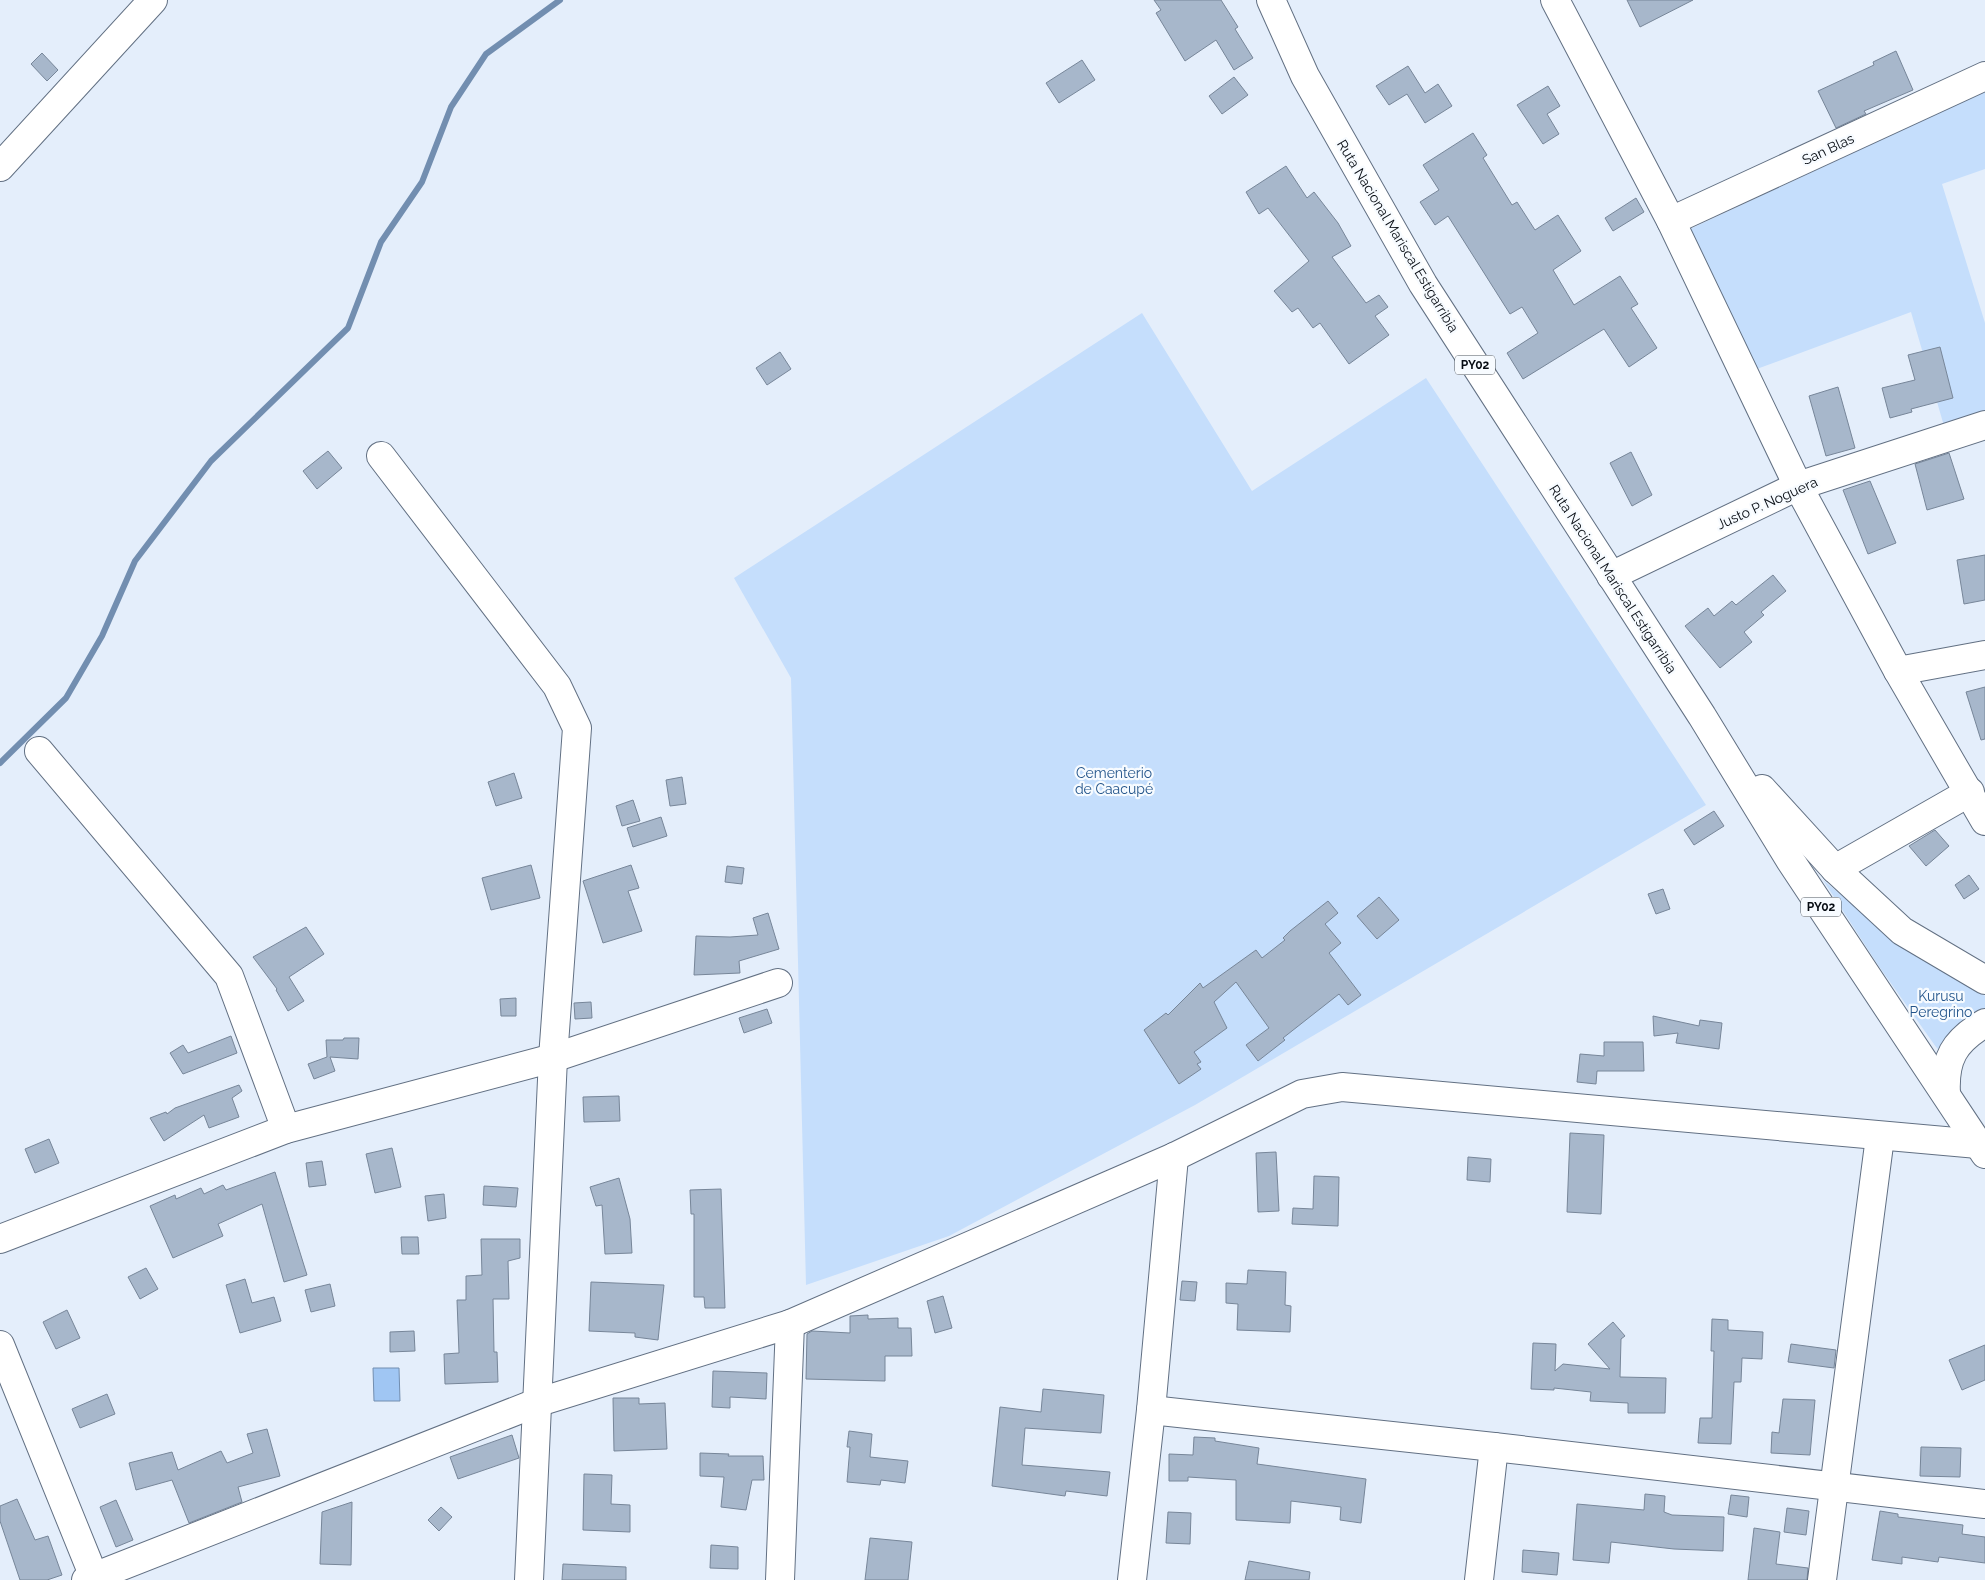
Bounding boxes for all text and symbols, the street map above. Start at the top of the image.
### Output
street label: San Blas [1800,130,1857,168]
street label: Ruta Nacional Mariscal Estigarribia [1334,137,1462,335]
road number: PY02 [1455,356,1495,374]
street label: Justo P. Noguera [1714,474,1820,532]
street label: Ruta Nacional Mariscal Estigarribia [1546,482,1680,676]
park label: Cementerio de Caacupé [1075,765,1153,797]
road number: PY02 [1801,898,1841,916]
park label: Kurusu Peregrino [1910,988,1972,1020]

